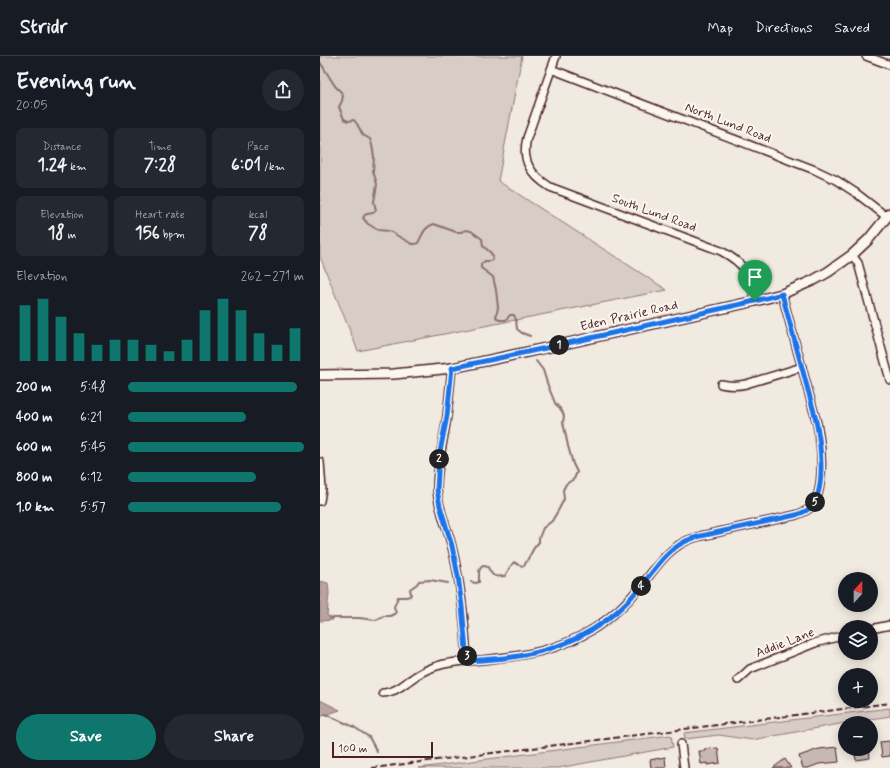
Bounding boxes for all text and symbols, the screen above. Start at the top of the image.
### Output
text: Stridr [20,15,67,40]
text: Map [707,19,733,37]
text: Directions [755,19,813,37]
text: Saved [835,19,870,37]
text: Evening run [16,68,136,96]
button: share [262,69,304,111]
text: 20:05 [16,97,47,114]
street label: North Lund Road [682,99,774,147]
text: Distance [43,140,81,154]
text: Time [148,140,172,154]
text: Pace [247,140,269,154]
text: 1.24 [38,154,67,176]
text: 7:28 [144,154,176,176]
text: 6:01 [231,154,261,176]
text: km [67,160,86,174]
text: /km [261,160,285,174]
street label: South Lund Road [609,190,699,236]
text: Elevation [40,208,84,222]
text: Heart rate [135,208,185,222]
text: kcal [249,208,267,222]
text: 18 [48,222,65,244]
text: 156 [135,222,160,244]
text: 78 [248,222,268,244]
text: m [65,228,76,242]
text: bpm [160,228,185,242]
pin [738,260,772,301]
icon: arrive [744,266,766,288]
text: Elevation [16,268,67,285]
text: 262–271 m [241,268,304,285]
street label: Eden Prairie Road [579,297,679,335]
pin: 1 [549,335,569,355]
text: 1 [557,338,561,352]
text: 200 m [16,379,51,396]
text: 5:48 [80,379,106,396]
text: 400 m [16,409,53,426]
text: 6:21 [80,409,102,426]
text: 600 m [16,439,52,456]
text: 5:45 [80,439,106,456]
pin: 2 [429,449,449,469]
text: 2 [436,452,442,466]
text: 800 m [16,469,52,486]
text: 6:12 [80,469,103,486]
pin: 5 [805,492,825,512]
text: 5 [812,495,818,509]
text: 1.0 km [16,499,54,516]
text: 5:57 [80,499,106,516]
north arrow [838,572,878,612]
map controls [838,572,878,756]
pin: 4 [631,576,651,596]
text: 4 [638,579,644,593]
button: layers [838,620,878,660]
street label: Addie Lane [753,624,817,662]
pin: 3 [457,646,477,666]
text: 3 [465,649,469,663]
button: + [838,668,878,708]
button: Save [16,714,156,760]
button: Share [164,714,304,760]
button: − [838,716,878,756]
scale bar [332,740,433,759]
text: 100 m [338,742,368,756]

